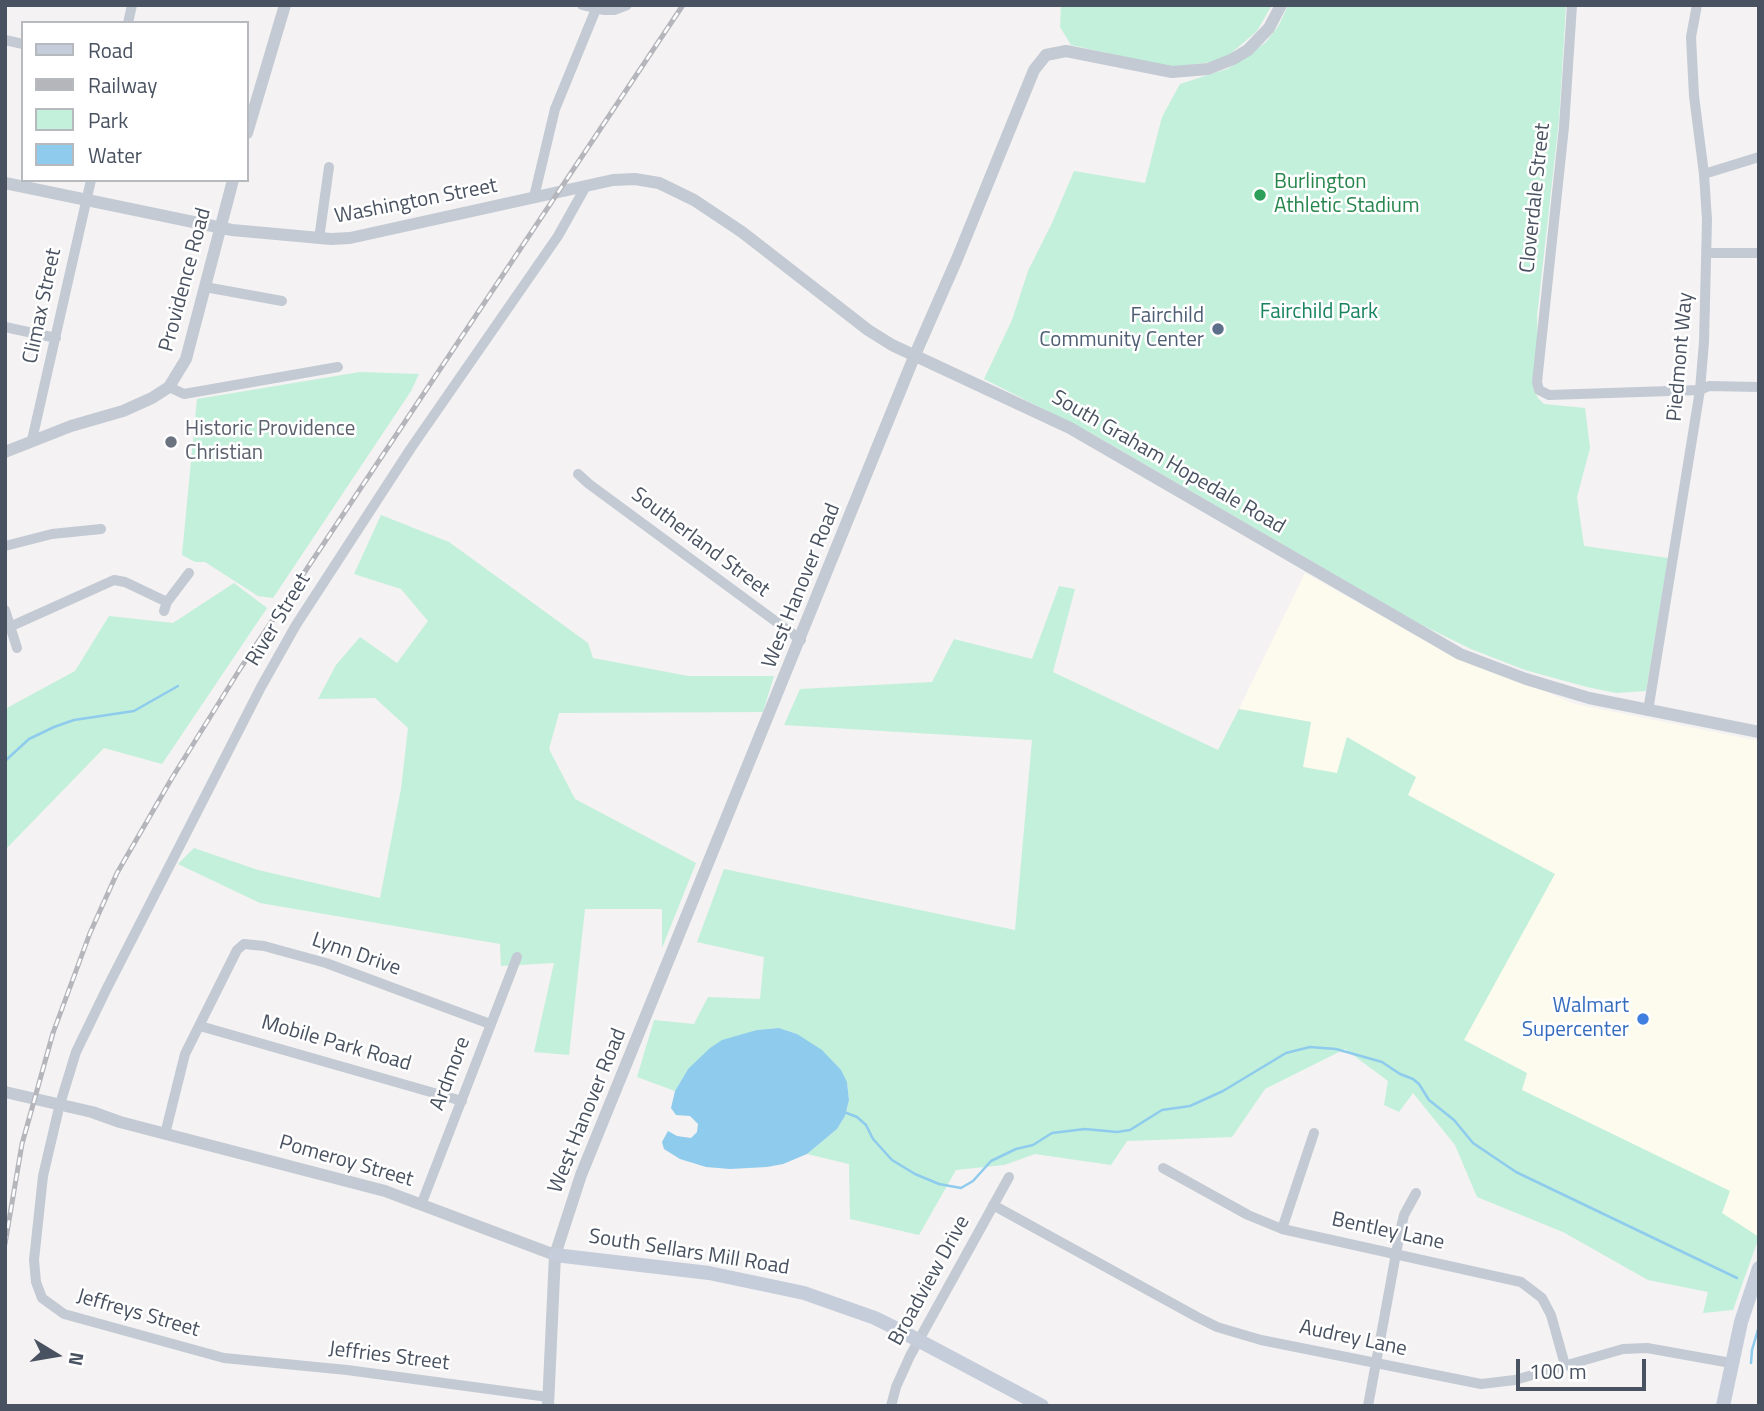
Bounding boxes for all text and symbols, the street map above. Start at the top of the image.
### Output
legend [21,21,248,182]
text: Road [88,34,133,66]
text: Railway [88,69,157,101]
text: Park [88,104,128,136]
street label: Cloverdale Street [1516,122,1556,274]
text: Water [88,139,142,171]
place label: Burlington Athletic Stadium [1274,170,1419,220]
street label: Washington Street [333,174,499,230]
marker: Burlington Athletic Stadium [1252,187,1268,203]
street label: Providence Road [155,205,217,355]
street label: Climax Street [18,246,68,366]
street label: Piedmont Way [1663,291,1699,423]
park label: Fairchild Park [1260,300,1378,326]
place label: Fairchild Community Center [1039,304,1204,354]
marker: Fairchild Community Center [1210,321,1226,337]
street label: South Graham Hopedale Road [1047,386,1289,540]
place label: Historic Providence Christian [185,417,355,467]
marker: Historic Providence Christian [163,434,179,450]
street label: Southerland Street [626,483,774,603]
street label: West Hanover Road [757,500,847,672]
street label: River Street [241,569,317,671]
street label: Lynn Drive [308,928,404,982]
place label: Walmart Supercenter [1522,994,1629,1044]
street label: Mobile Park Road [258,1011,414,1077]
marker: Walmart Supercenter [1635,1011,1651,1027]
street label: West Hanover Road [543,1025,633,1197]
street label: Ardmore [425,1034,477,1114]
street label: Pomeroy Street [276,1131,416,1193]
street label: Bentley Lane [1329,1208,1447,1256]
street label: Broadview Drive [884,1212,976,1350]
street label: South Sellars Mill Road [587,1225,791,1281]
street label: Jeffreys Street [74,1284,202,1344]
street label: Audrey Lane [1297,1315,1409,1363]
north arrow [21,1320,91,1390]
street label: Jeffries Street [327,1337,451,1377]
scale bar [1519,1344,1648,1388]
text: N [62,1350,93,1368]
text: 100 m [1529,1355,1586,1387]

